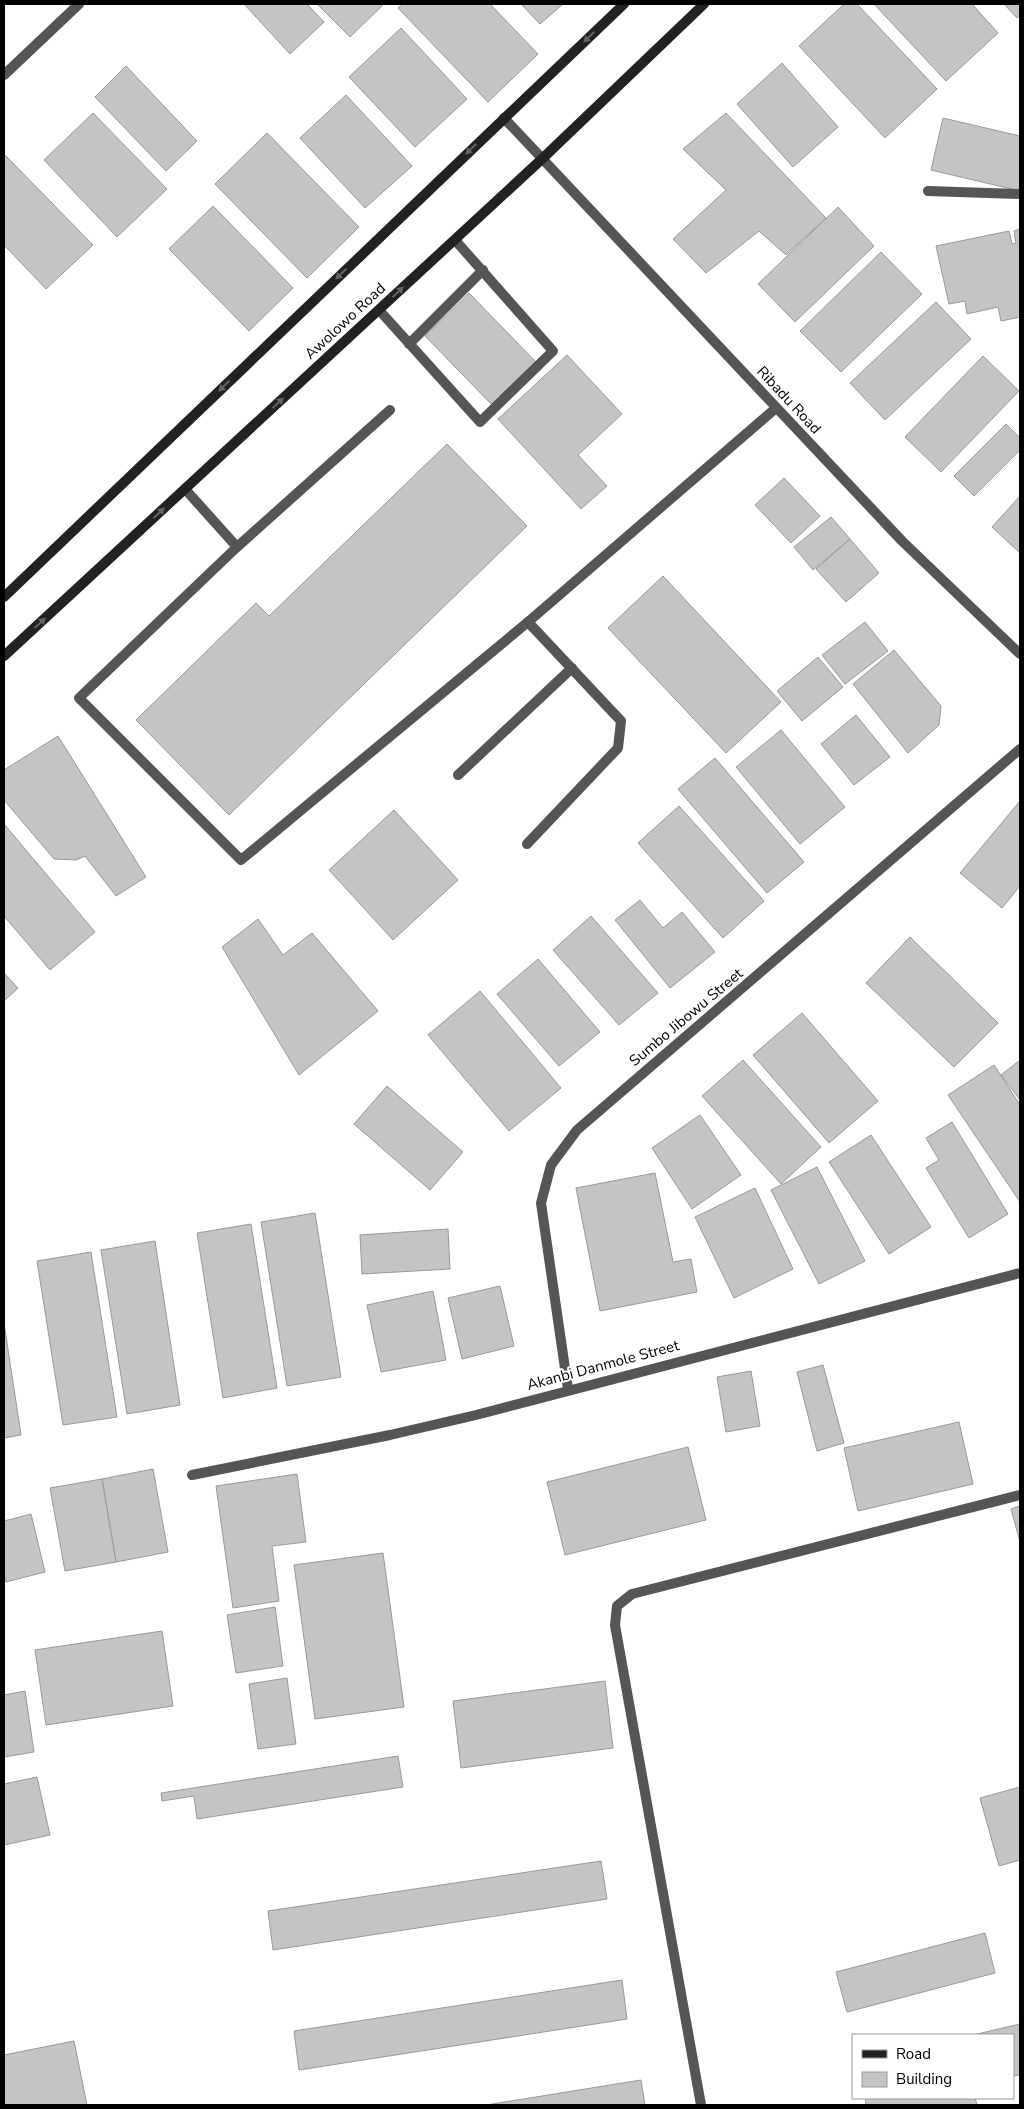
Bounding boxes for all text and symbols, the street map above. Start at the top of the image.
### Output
one-way arrow [583,31,595,43]
one-way arrow [466,143,478,155]
one-way arrow [336,268,348,280]
street label: Awolowo Road [300,278,390,364]
one-way arrow [391,287,404,298]
street label: Ribadu Road [752,362,826,438]
one-way arrow [218,380,230,392]
one-way arrow [272,397,284,409]
one-way arrow [153,507,165,519]
one-way arrow [33,617,45,629]
street label: Sumbo Jibowu Street [625,963,748,1070]
street label: Akanbi Danmole Street [525,1335,682,1395]
legend [852,2034,1014,2099]
text: Road [896,2044,931,2064]
text: Building [896,2069,952,2089]

